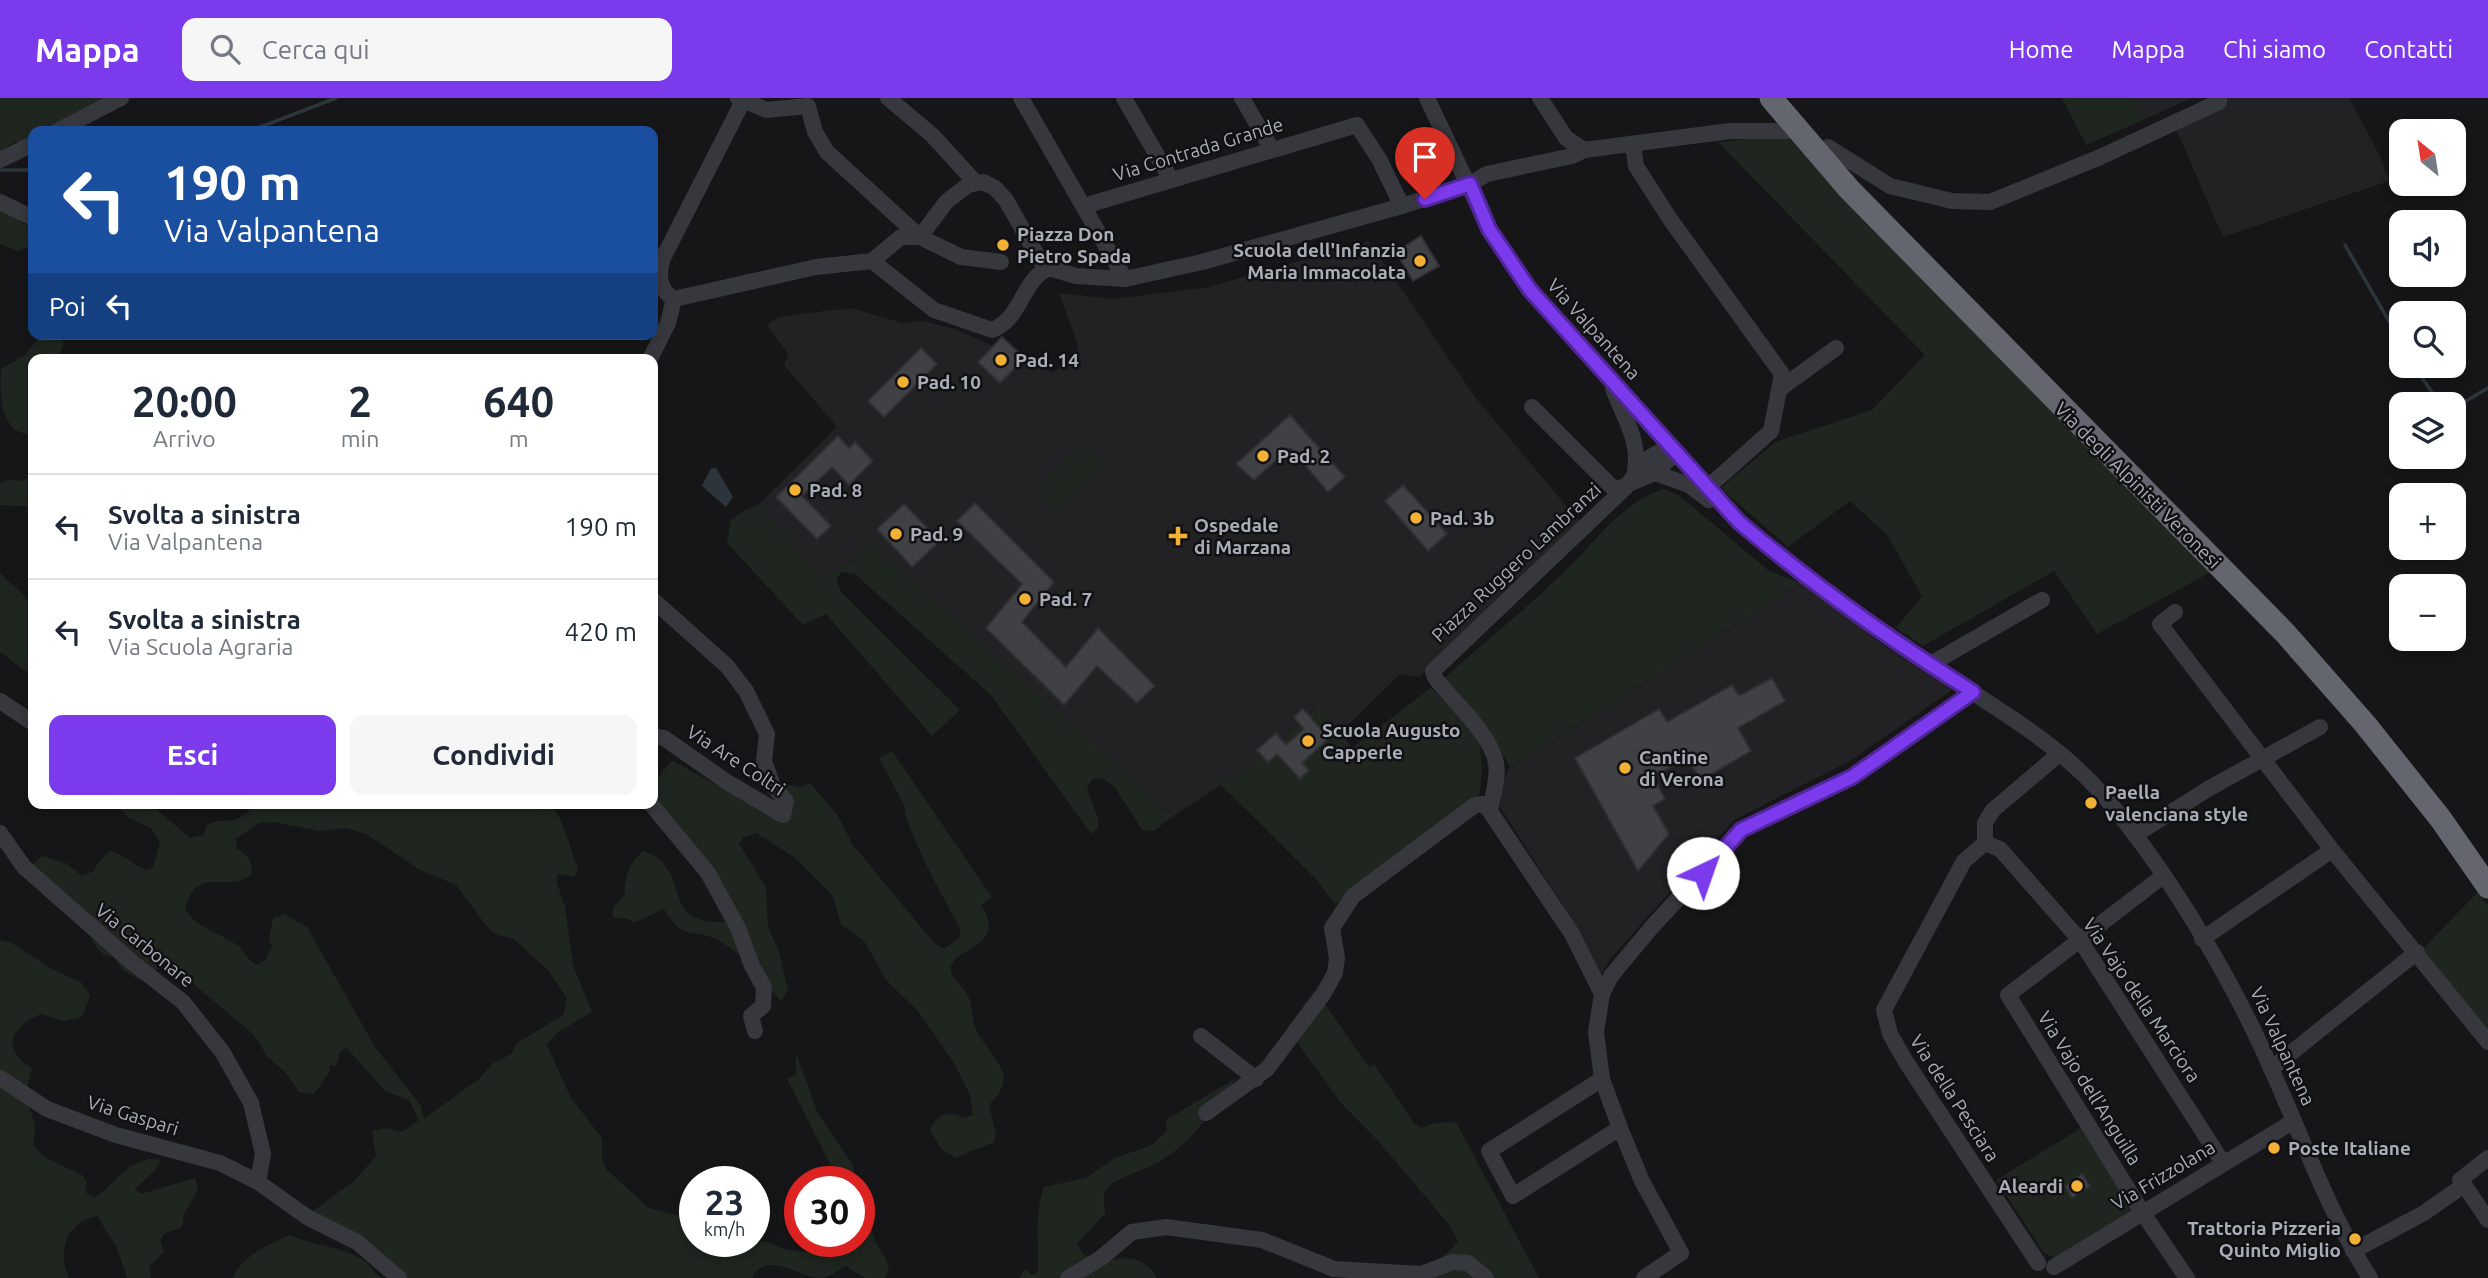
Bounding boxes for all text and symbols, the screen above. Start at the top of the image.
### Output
search box [182,18,672,81]
icon: search [206,30,244,68]
text: Mappa [35,31,140,68]
text: Cerca qui [262,35,370,64]
text: Home [2009,36,2073,63]
text: Mappa [2111,36,2185,63]
text: Chi siamo [2223,36,2326,63]
text: Contatti [2364,36,2453,63]
street label: Via Contrada Grande [1110,113,1286,185]
north arrow [2389,119,2466,196]
map controls [2389,119,2466,651]
pin [1395,127,1455,199]
icon: arrive [1406,138,1444,176]
icon: left [49,154,140,245]
text: 190 m [164,154,301,209]
button: sound [2389,210,2466,287]
text: Via Valpantena [164,212,380,248]
place label: Piazza Don Pietro Spada [1017,223,1131,267]
marker: Piazza Don Pietro Spada [995,237,1011,253]
place label: Scuola dell'Infanzia Maria Immacolata [1233,239,1406,283]
marker: Scuola dell'Infanzia Maria Immacolata [1412,253,1428,269]
street label: Via Valpantena [1543,274,1645,384]
icon: left [100,287,138,325]
text: Poi [49,292,86,321]
button: search [2389,301,2466,378]
place label: Pad. 14 [1015,349,1079,371]
marker: Pad. 14 [993,352,1009,368]
place label: Pad. 10 [917,371,981,393]
marker: Pad. 10 [895,374,911,390]
text: 20:00 [132,378,237,425]
text: 2 [348,378,372,425]
text: 640 [483,378,554,425]
button: layers [2389,392,2466,469]
street label: Via degli Alpinisti Veronesi [2051,398,2225,572]
text: Arrivo [153,426,216,451]
text: min [341,426,379,451]
text: m [509,426,529,451]
place label: Pad. 2 [1277,445,1330,467]
marker: Pad. 2 [1255,448,1271,464]
street label: Piazza Ruggero Lambranzi [1427,478,1605,646]
place label: Pad. 8 [809,479,862,501]
marker: Pad. 8 [787,482,803,498]
button: + [2389,483,2466,560]
text: Svolta a sinistra [108,500,301,529]
place label: Pad. 3b [1430,507,1495,529]
icon: left [49,508,87,546]
marker: Pad. 3b [1408,510,1424,526]
text: 190 m [565,512,637,541]
place label: Ospedale di Marzana [1194,514,1291,558]
place label: Pad. 9 [910,523,963,545]
marker: Pad. 9 [888,526,904,542]
marker: Ospedale di Marzana [1168,526,1188,546]
text: Via Valpantena [108,529,263,554]
button: − [2389,574,2466,651]
place label: Pad. 7 [1039,588,1092,610]
marker: Pad. 7 [1017,591,1033,607]
text: Svolta a sinistra [108,605,301,634]
icon: left [49,613,87,651]
text: 420 m [565,617,637,646]
text: Via Scuola Agraria [108,634,293,659]
button: Esci [49,715,336,795]
button: Condividi [350,715,637,795]
place label: Scuola Augusto Capperle [1322,719,1461,763]
street label: Via Are Coltri [683,720,789,800]
marker: Scuola Augusto Capperle [1300,733,1316,749]
place label: Cantine di Verona [1639,746,1724,790]
marker: Cantine di Verona [1617,760,1633,776]
place label: Paella valenciana style [2105,781,2248,825]
marker: Paella valenciana style [2083,795,2099,811]
position arrow [1666,836,1740,910]
street label: Via Carbonare [91,899,199,991]
street label: Via Vajo della Marciora [2079,914,2205,1086]
street label: Via Valpantena [2246,983,2320,1109]
street label: Via Vajo dell'Anguilla [2034,1007,2146,1169]
street label: Via della Pesciara [1906,1030,2004,1166]
street label: Via Gaspari [84,1091,182,1139]
street label: Via Frizzolana [2107,1136,2219,1214]
place label: Poste Italiane [2288,1137,2411,1159]
marker: Poste Italiane [2266,1140,2282,1156]
speed limit sign: 30 [784,1166,875,1257]
place label: Aleardi [1998,1175,2063,1197]
marker: Aleardi [2069,1178,2085,1194]
text: 23 [705,1182,744,1222]
place label: Trattoria Pizzeria Quinto Miglio [2187,1217,2341,1261]
text: km/h [704,1219,745,1239]
marker: Trattoria Pizzeria Quinto Miglio [2347,1231,2363,1247]

